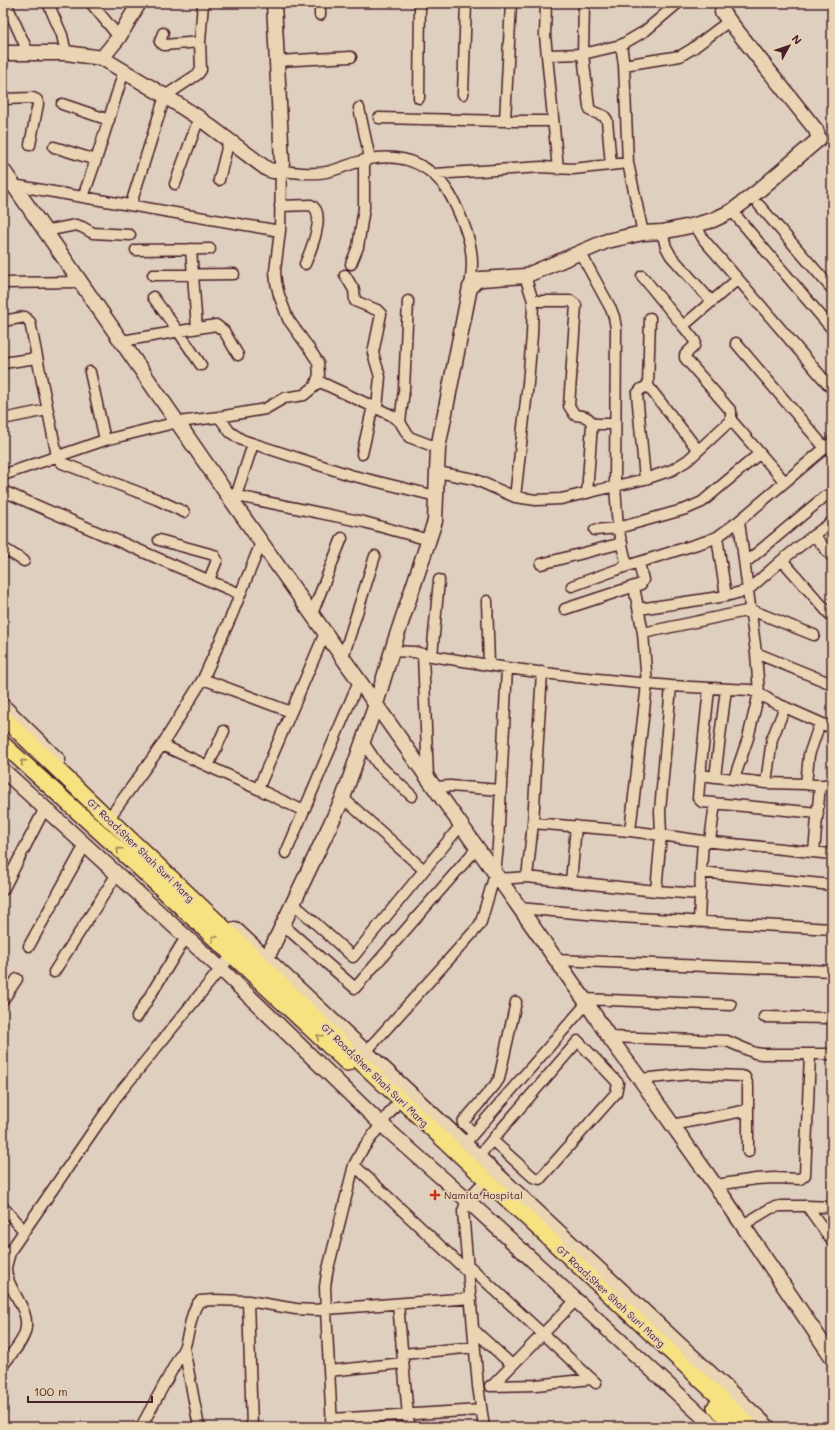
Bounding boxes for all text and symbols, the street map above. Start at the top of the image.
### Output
north arrow [769,26,809,66]
text: N [789,31,805,47]
one-way arrow [20,759,28,767]
street label: GT Road;Sher Shah Suri Marg [84,795,198,905]
one-way arrow [116,847,124,854]
one-way arrow [211,936,219,943]
street label: GT Road;Sher Shah Suri Marg [318,1020,432,1130]
one-way arrow [316,1034,324,1042]
place label: Namita Hospital [444,1188,523,1202]
marker: Namita Hospital [429,1189,441,1201]
street label: GT Road;Sher Shah Suri Marg [554,1242,668,1350]
scale bar [28,1378,152,1404]
text: 100 m [34,1383,68,1399]

